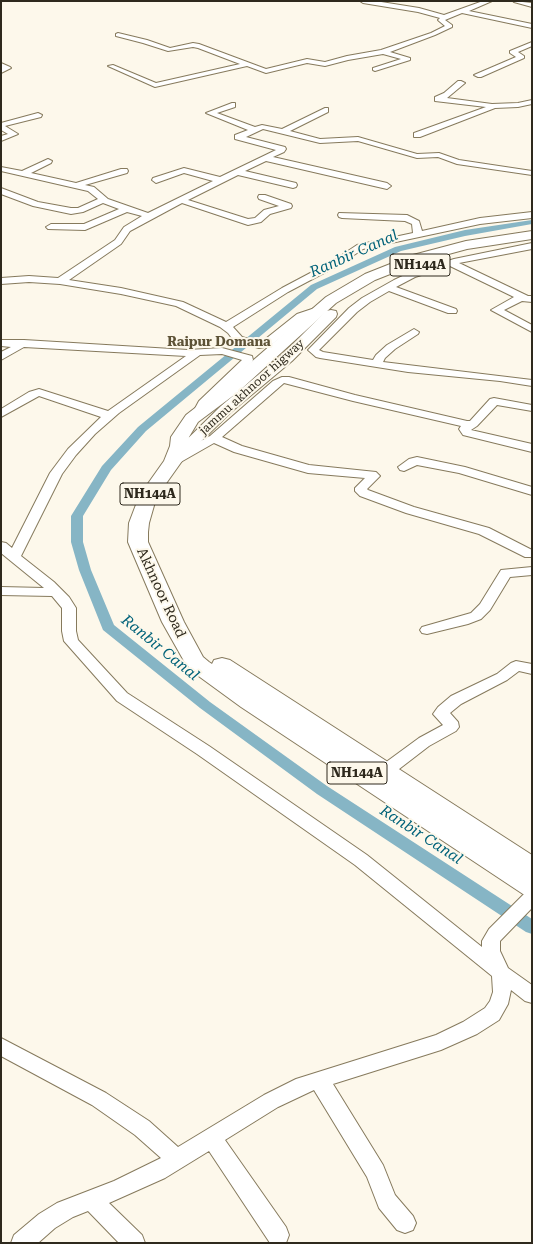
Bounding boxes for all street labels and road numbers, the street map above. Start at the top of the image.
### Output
road number: NH144A [390,254,450,276]
street label: jammu akhnoor higway [197,336,307,438]
road number: NH144A [120,483,180,505]
street label: Akhnoor Road [133,545,189,641]
road number: NH144A [327,762,387,784]

